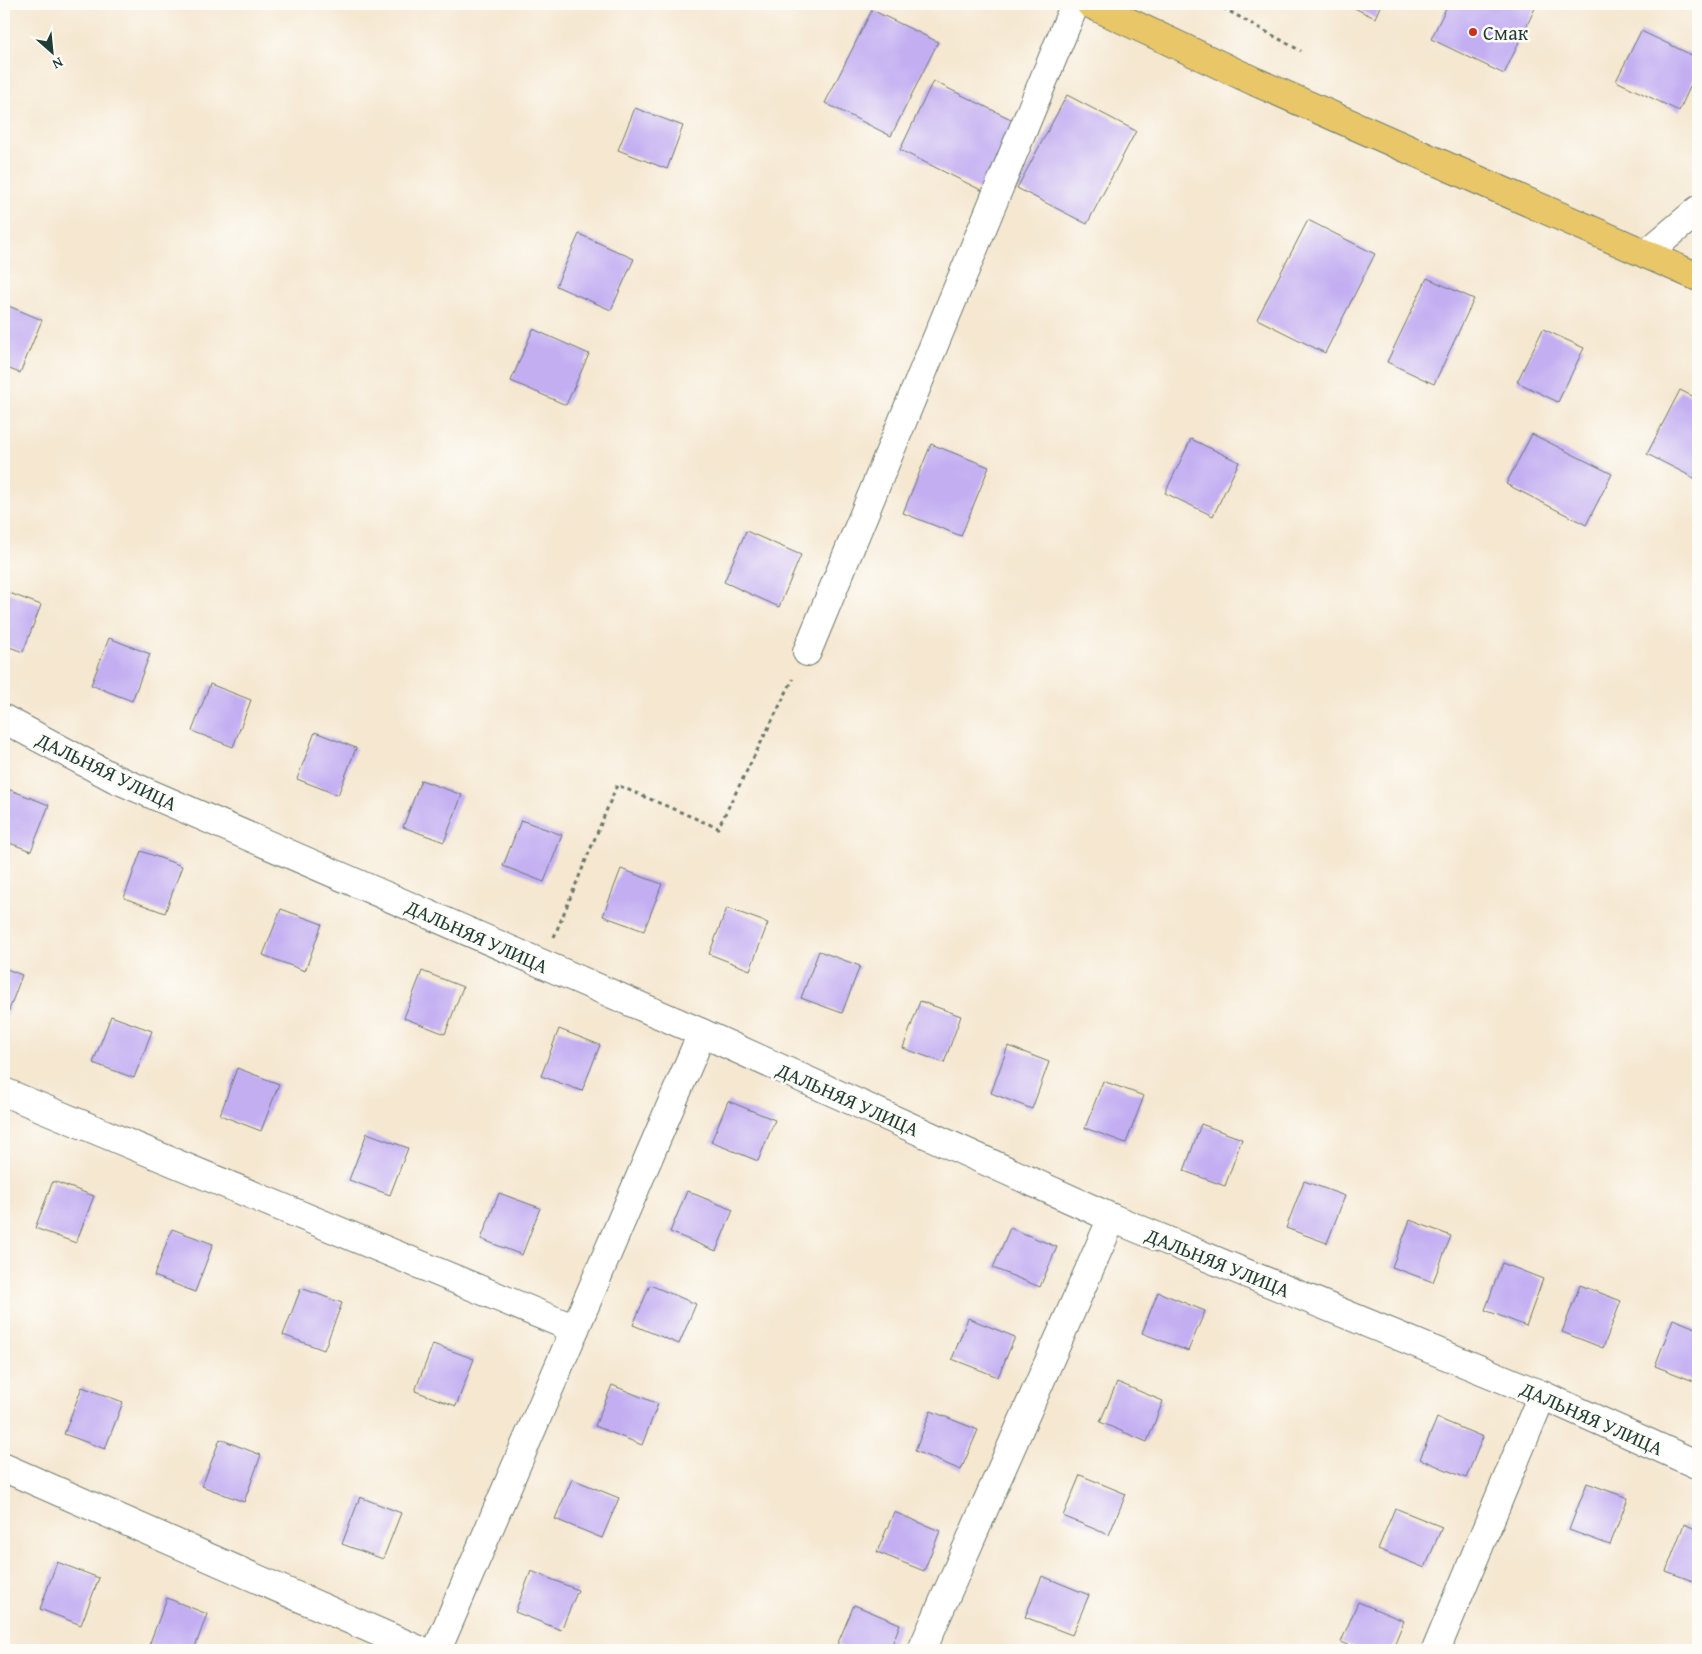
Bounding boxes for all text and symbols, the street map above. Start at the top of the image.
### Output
place label: Смак [1483,18,1529,47]
marker: Смак [1467,26,1479,38]
north arrow [28,28,78,78]
text: N [49,53,67,75]
street label: ДАЛЬНЯЯ УЛИЦА [31,724,182,818]
street label: ДАЛЬНЯЯ УЛИЦА [400,891,553,980]
street label: ДАЛЬНЯЯ УЛИЦА [771,1054,924,1143]
street label: ДАЛЬНЯЯ УЛИЦА [1141,1219,1295,1304]
street label: ДАЛЬНЯЯ УЛИЦА [1515,1373,1668,1462]

